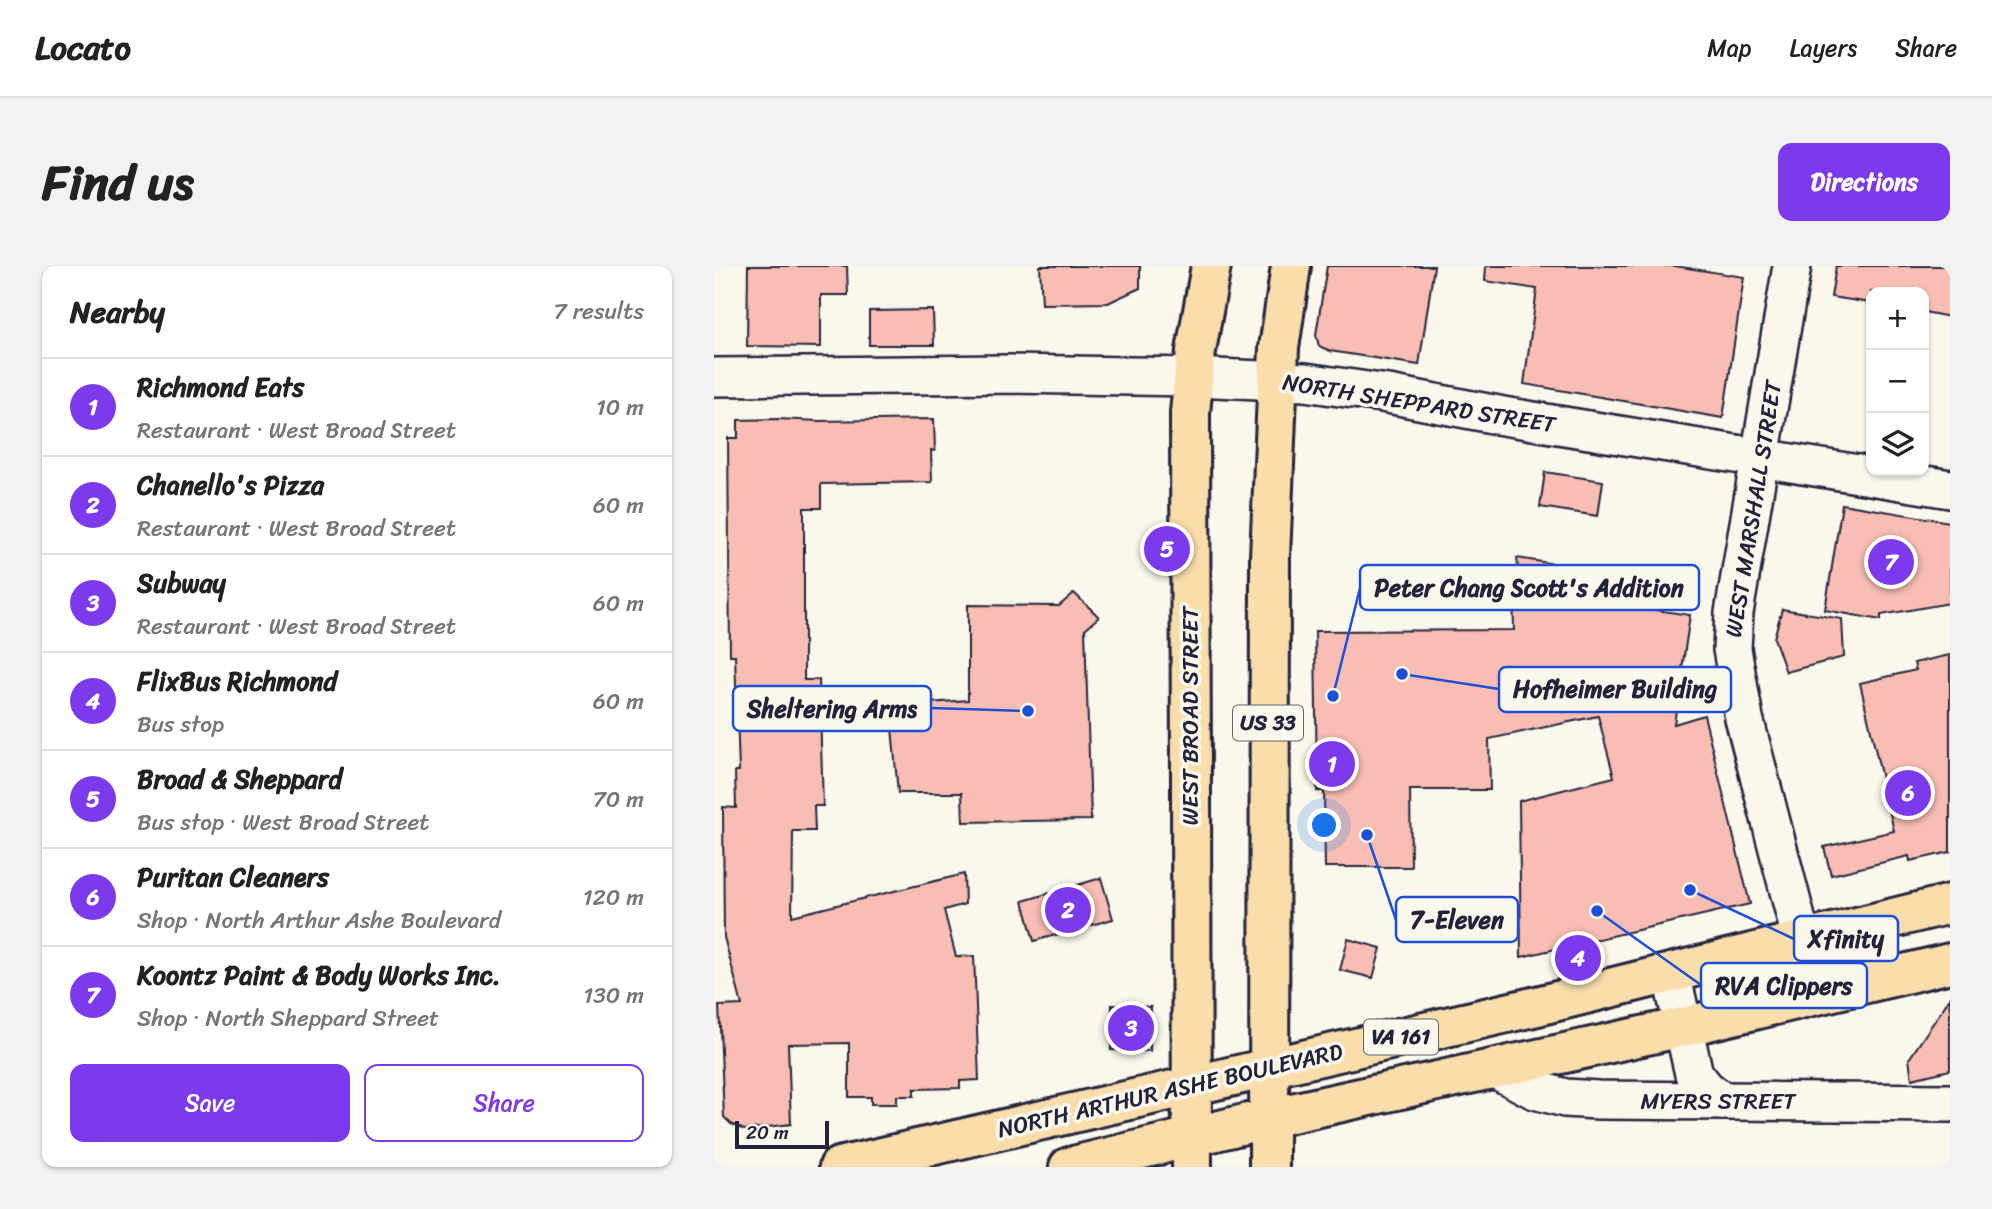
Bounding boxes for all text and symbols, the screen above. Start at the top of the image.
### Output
text: Locato [35,19,131,77]
text: Map [1707,27,1752,69]
text: Layers [1790,27,1857,69]
text: Share [1895,27,1957,69]
text: Find us [42,139,194,226]
button: Directions [1778,143,1950,221]
text: Nearby [70,285,165,339]
map controls [1866,287,1929,476]
button: + [1866,287,1929,350]
text: 7 results [554,291,644,332]
button: − [1866,350,1929,413]
street label: NORTH SHEPPARD STREET [1280,362,1560,446]
text: Richmond Eats [137,364,304,410]
street label: WEST MARSHALL STREET [1713,377,1794,640]
text: 1 [88,387,98,428]
text: 10 m [596,387,644,428]
text: Restaurant · West Broad Street [137,410,456,451]
button: layers [1866,413,1929,476]
text: Chanello's Pizza [137,462,324,508]
text: 2 [86,485,100,526]
text: 60 m [593,485,644,526]
text: Restaurant · West Broad Street [137,508,456,549]
pin: 5 [1144,523,1190,575]
pin: 7 [1868,536,1914,588]
text: Subway [137,560,226,606]
callout: Peter Chang Scott's Addition [1360,565,1699,610]
text: Peter Chang Scott's Addition [1374,567,1684,609]
text: 3 [87,583,99,624]
text: 60 m [593,583,644,624]
street label: WEST BROAD STREET [1170,605,1211,826]
text: Restaurant · West Broad Street [137,606,456,647]
text: FlixBus Richmond [137,658,337,704]
callout: Hofheimer Building [1499,667,1731,712]
text: Hofheimer Building [1513,668,1717,710]
text: 4 [86,681,100,722]
text: 60 m [593,681,644,722]
callout: Sheltering Arms [733,686,931,731]
text: Sheltering Arms [746,688,918,730]
text: Bus stop [137,704,224,745]
road number: US 33 [1233,706,1303,741]
pin: 1 [1309,738,1355,790]
text: Broad & Sheppard [137,756,342,802]
pin: 6 [1885,767,1931,819]
text: 5 [86,779,100,820]
text: 70 m [593,779,644,820]
text: Bus stop · West Broad Street [137,802,429,843]
your location [1307,808,1341,842]
text: Puritan Cleaners [137,854,329,900]
text: 6 [86,877,100,918]
text: 120 m [583,877,644,918]
pin: 2 [1045,884,1091,936]
callout: 7-Eleven [1396,897,1518,942]
text: 7-Eleven [1410,899,1504,941]
text: Shop · North Arthur Ashe Boulevard [137,900,501,941]
callout: Xfinity [1794,916,1898,961]
text: Xfinity [1806,918,1885,960]
pin: 4 [1555,932,1601,984]
text: Koontz Paint & Body Works Inc. [137,952,501,998]
callout: RVA Clippers [1701,963,1867,1008]
text: RVA Clippers [1714,965,1854,1007]
text: 7 [86,975,100,1016]
text: 130 m [583,975,644,1016]
text: Shop · North Sheppard Street [137,998,439,1039]
pin: 3 [1108,1002,1154,1054]
road number: VA 161 [1364,1020,1438,1054]
street label: NORTH ARTHUR ASHE BOULEVARD [993,1031,1347,1150]
button: Save [70,1064,350,1142]
button: Share [364,1064,644,1142]
street label: MYERS STREET [1641,1081,1797,1122]
text: 20 m [746,1116,789,1149]
scale bar [735,1118,830,1150]

